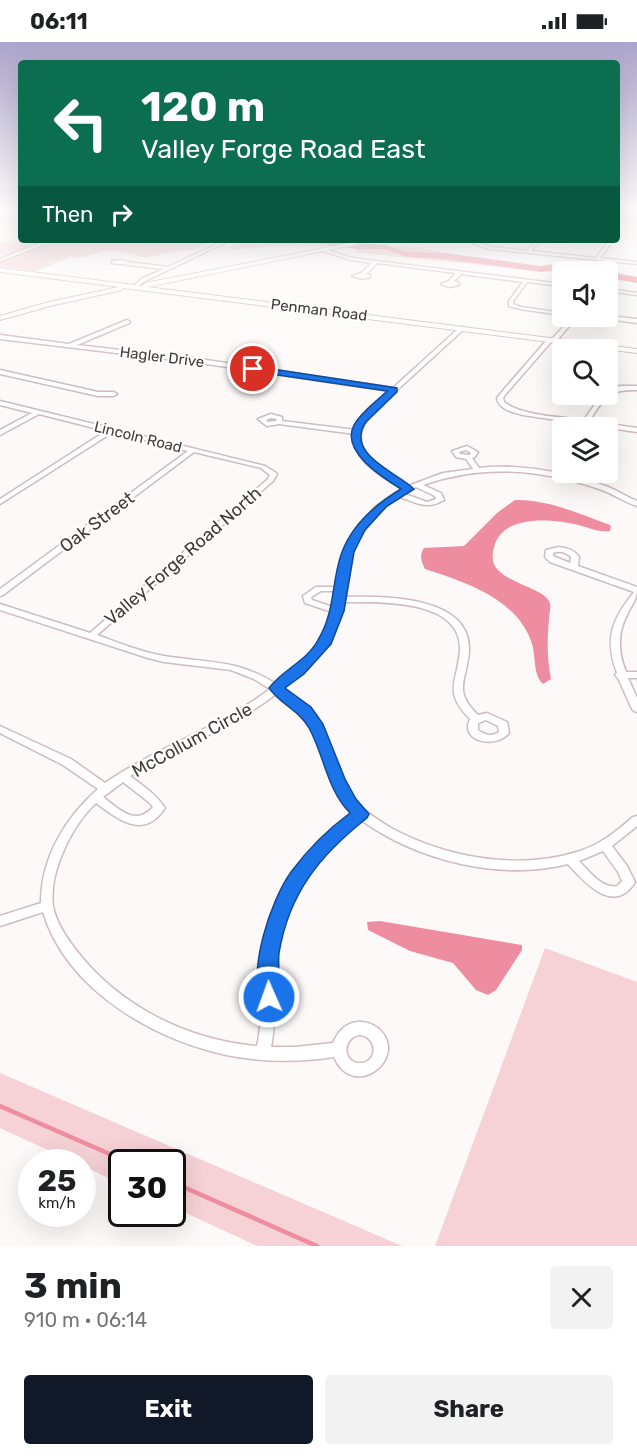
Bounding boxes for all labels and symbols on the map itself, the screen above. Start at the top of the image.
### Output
street label: Penman Road [270,295,368,325]
street label: Hagler Drive [119,343,205,371]
pin [227,343,278,394]
street label: Lincoln Road [92,417,184,457]
street label: Valley Forge Road North [100,482,266,630]
street label: Oak Street [55,487,139,557]
street label: McCollum Circle [128,698,256,782]
position arrow [237,965,301,1029]
speed limit sign: 30 [108,1149,186,1227]

